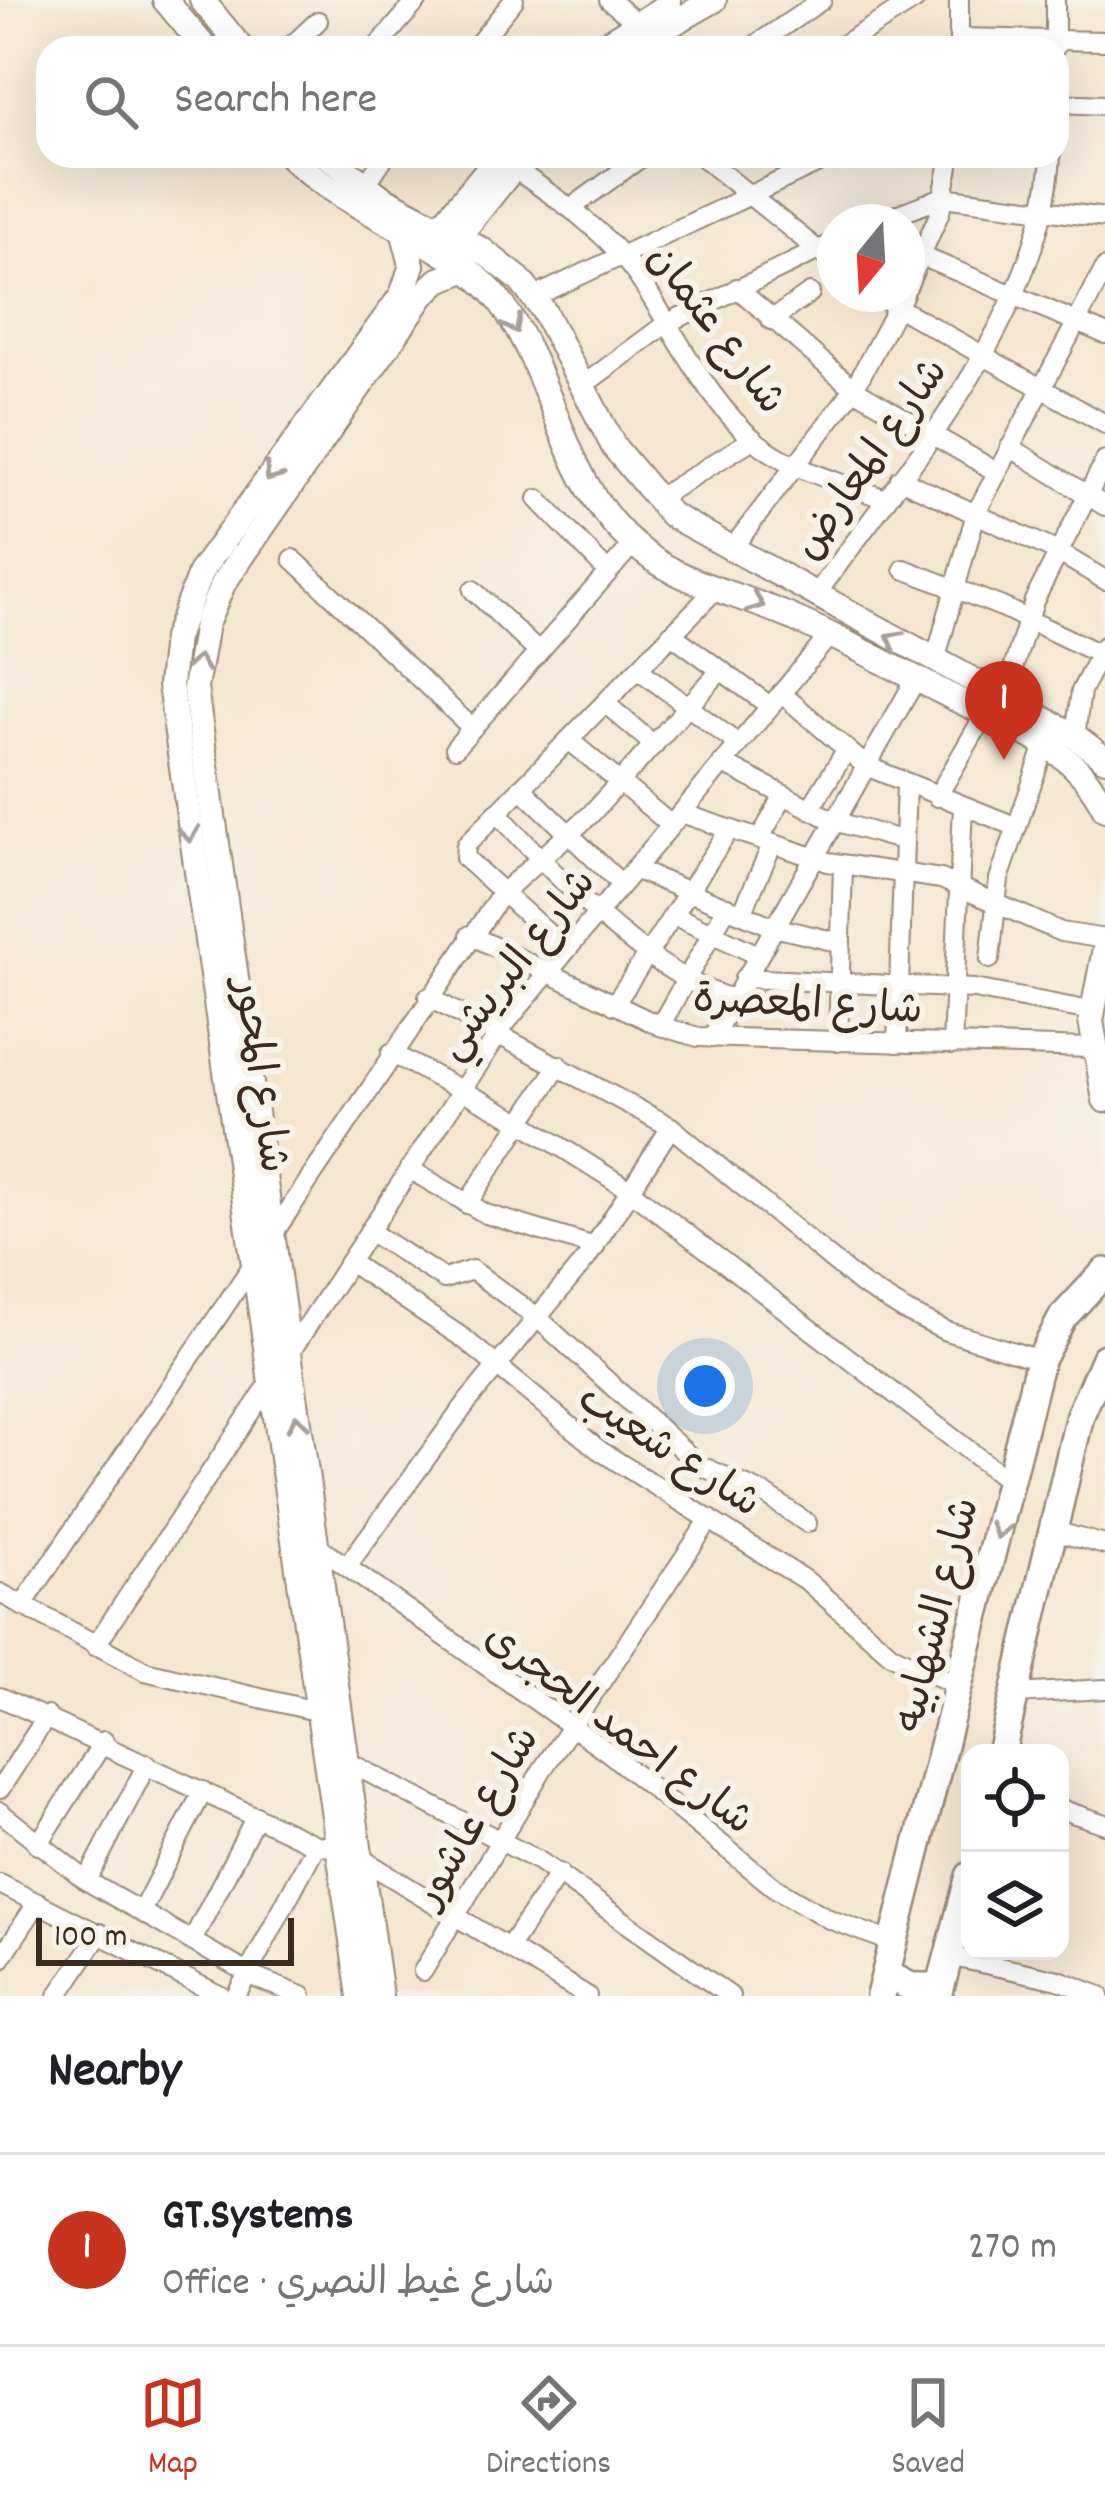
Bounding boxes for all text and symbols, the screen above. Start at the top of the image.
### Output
search box [36,36,1069,168]
icon: search [78,69,144,135]
text: Search here [174,70,377,134]
north arrow [817,204,925,312]
street label: شارع عثمان [629,233,798,429]
one-way arrow [499,313,523,334]
street label: شارع المعارض [782,347,966,575]
one-way arrow [265,460,286,482]
one-way arrow [745,588,766,613]
one-way arrow [886,630,907,653]
one-way arrow [184,653,210,672]
pin: 1 [965,661,1043,760]
one-way arrow [175,824,201,843]
street label: شارع البريشي [425,857,614,1075]
street label: شارع المحور [213,972,300,1177]
street label: شارع المعصرة [691,972,924,1044]
your location [675,1356,735,1416]
street label: شارع شعيب [564,1372,771,1536]
one-way arrow [285,1413,311,1433]
street label: شارع الشهابيه [883,1492,999,1739]
one-way arrow [988,1519,1013,1539]
street label: شارع احمد الحجرى [470,1610,764,1853]
street label: شارع عاشور [401,1716,558,1923]
map controls [961,1744,1069,1960]
button: locate [961,1744,1069,1852]
button: layers [961,1852,1069,1960]
scale bar [36,1912,294,1965]
text: 100 m [54,1915,127,1962]
text: Nearby [48,2038,181,2110]
text: GT.Systems [162,2186,353,2250]
text: 1 [83,2222,91,2277]
text: 270 m [968,2222,1057,2277]
text: Office · شارع غيط النصري [162,2258,554,2313]
tab: Map [140,2370,206,2489]
tab: Directions [486,2370,611,2489]
tab: Saved [891,2370,965,2489]

